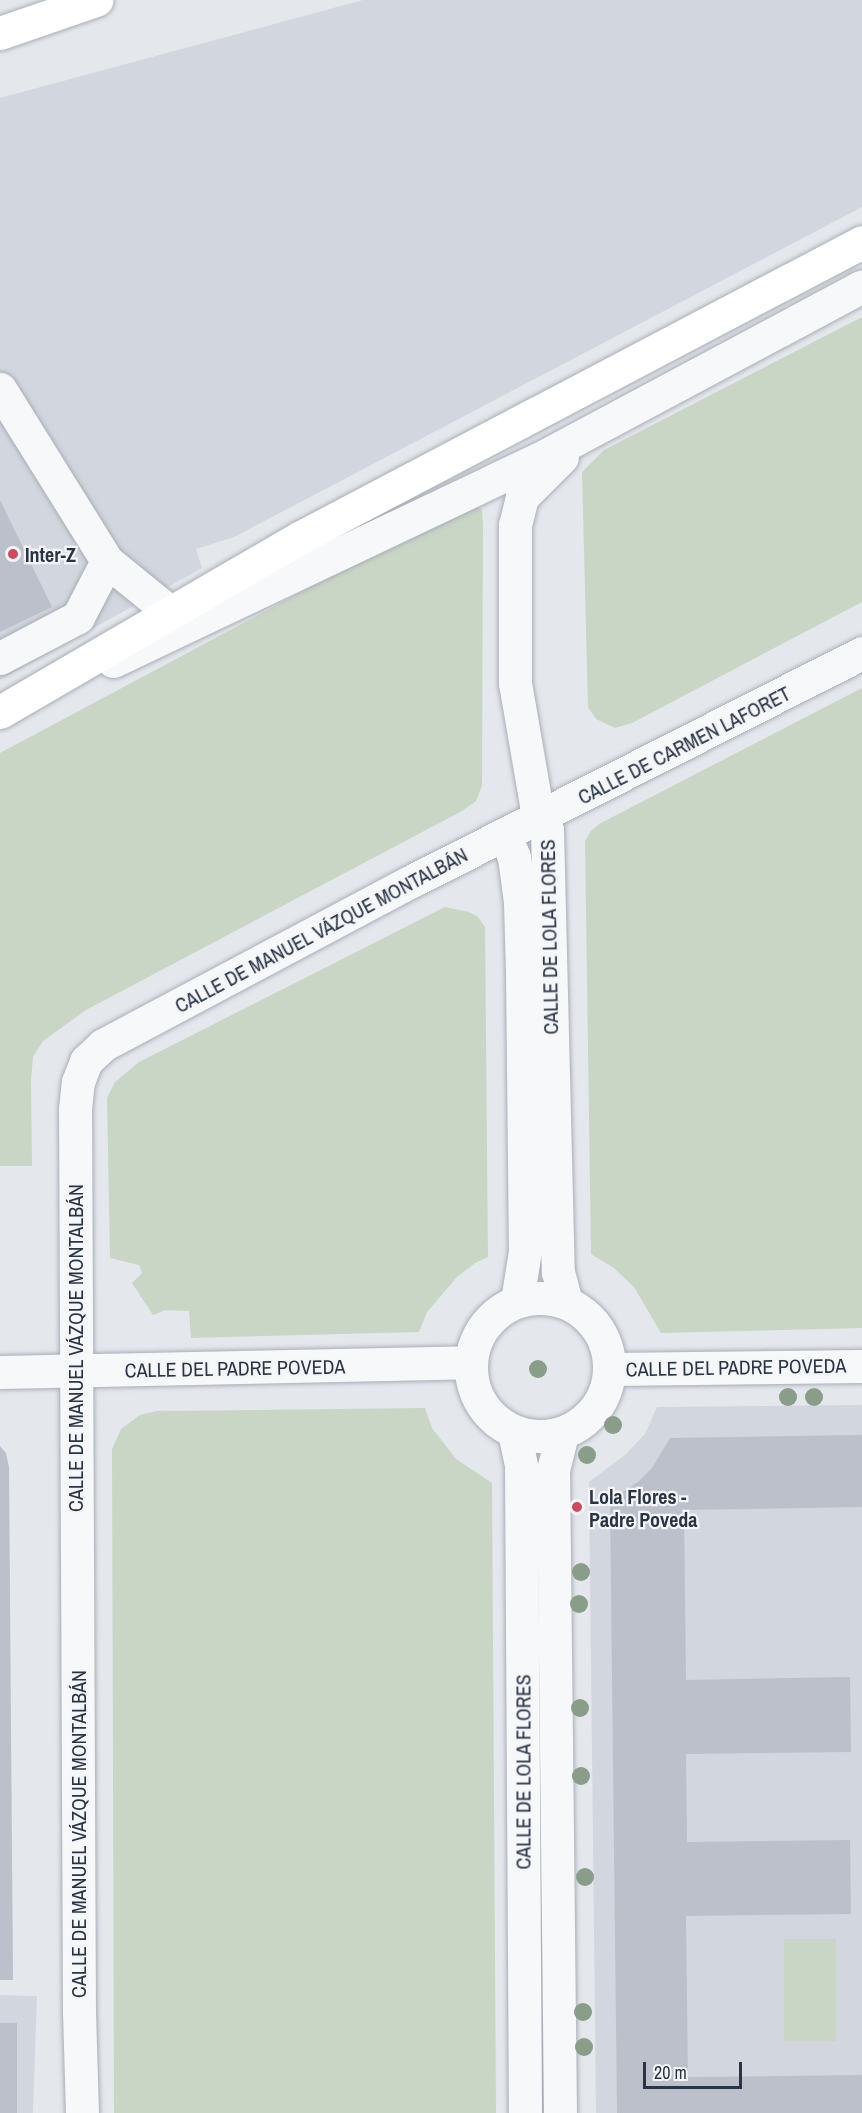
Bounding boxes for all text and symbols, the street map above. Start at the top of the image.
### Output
place label: Inter-Z [25,542,76,566]
marker: Inter-Z [6,547,20,561]
street label: CALLE DE CARMEN LAFORET [574,681,794,809]
street label: CALLE DE LOLA FLORES [535,839,563,1035]
street label: CALLE DE MANUEL VÁZQUE MONTALBÁN [170,842,472,1018]
street label: CALLE DE MANUEL VÁZQUE MONTALBÁN [63,1184,87,1512]
street label: CALLE DEL PADRE POVEDA [625,1353,847,1381]
street label: CALLE DEL PADRE POVEDA [124,1354,346,1382]
place label: Lola Flores - Padre Poveda [589,1484,697,1531]
marker: Lola Flores - Padre Poveda [570,1500,584,1514]
street label: CALLE DE MANUEL VÁZQUE MONTALBÁN [66,1670,90,1998]
street label: CALLE DE LOLA FLORES [511,1674,535,1870]
scale bar [646,2050,745,2088]
text: 20 m [654,2060,687,2085]

